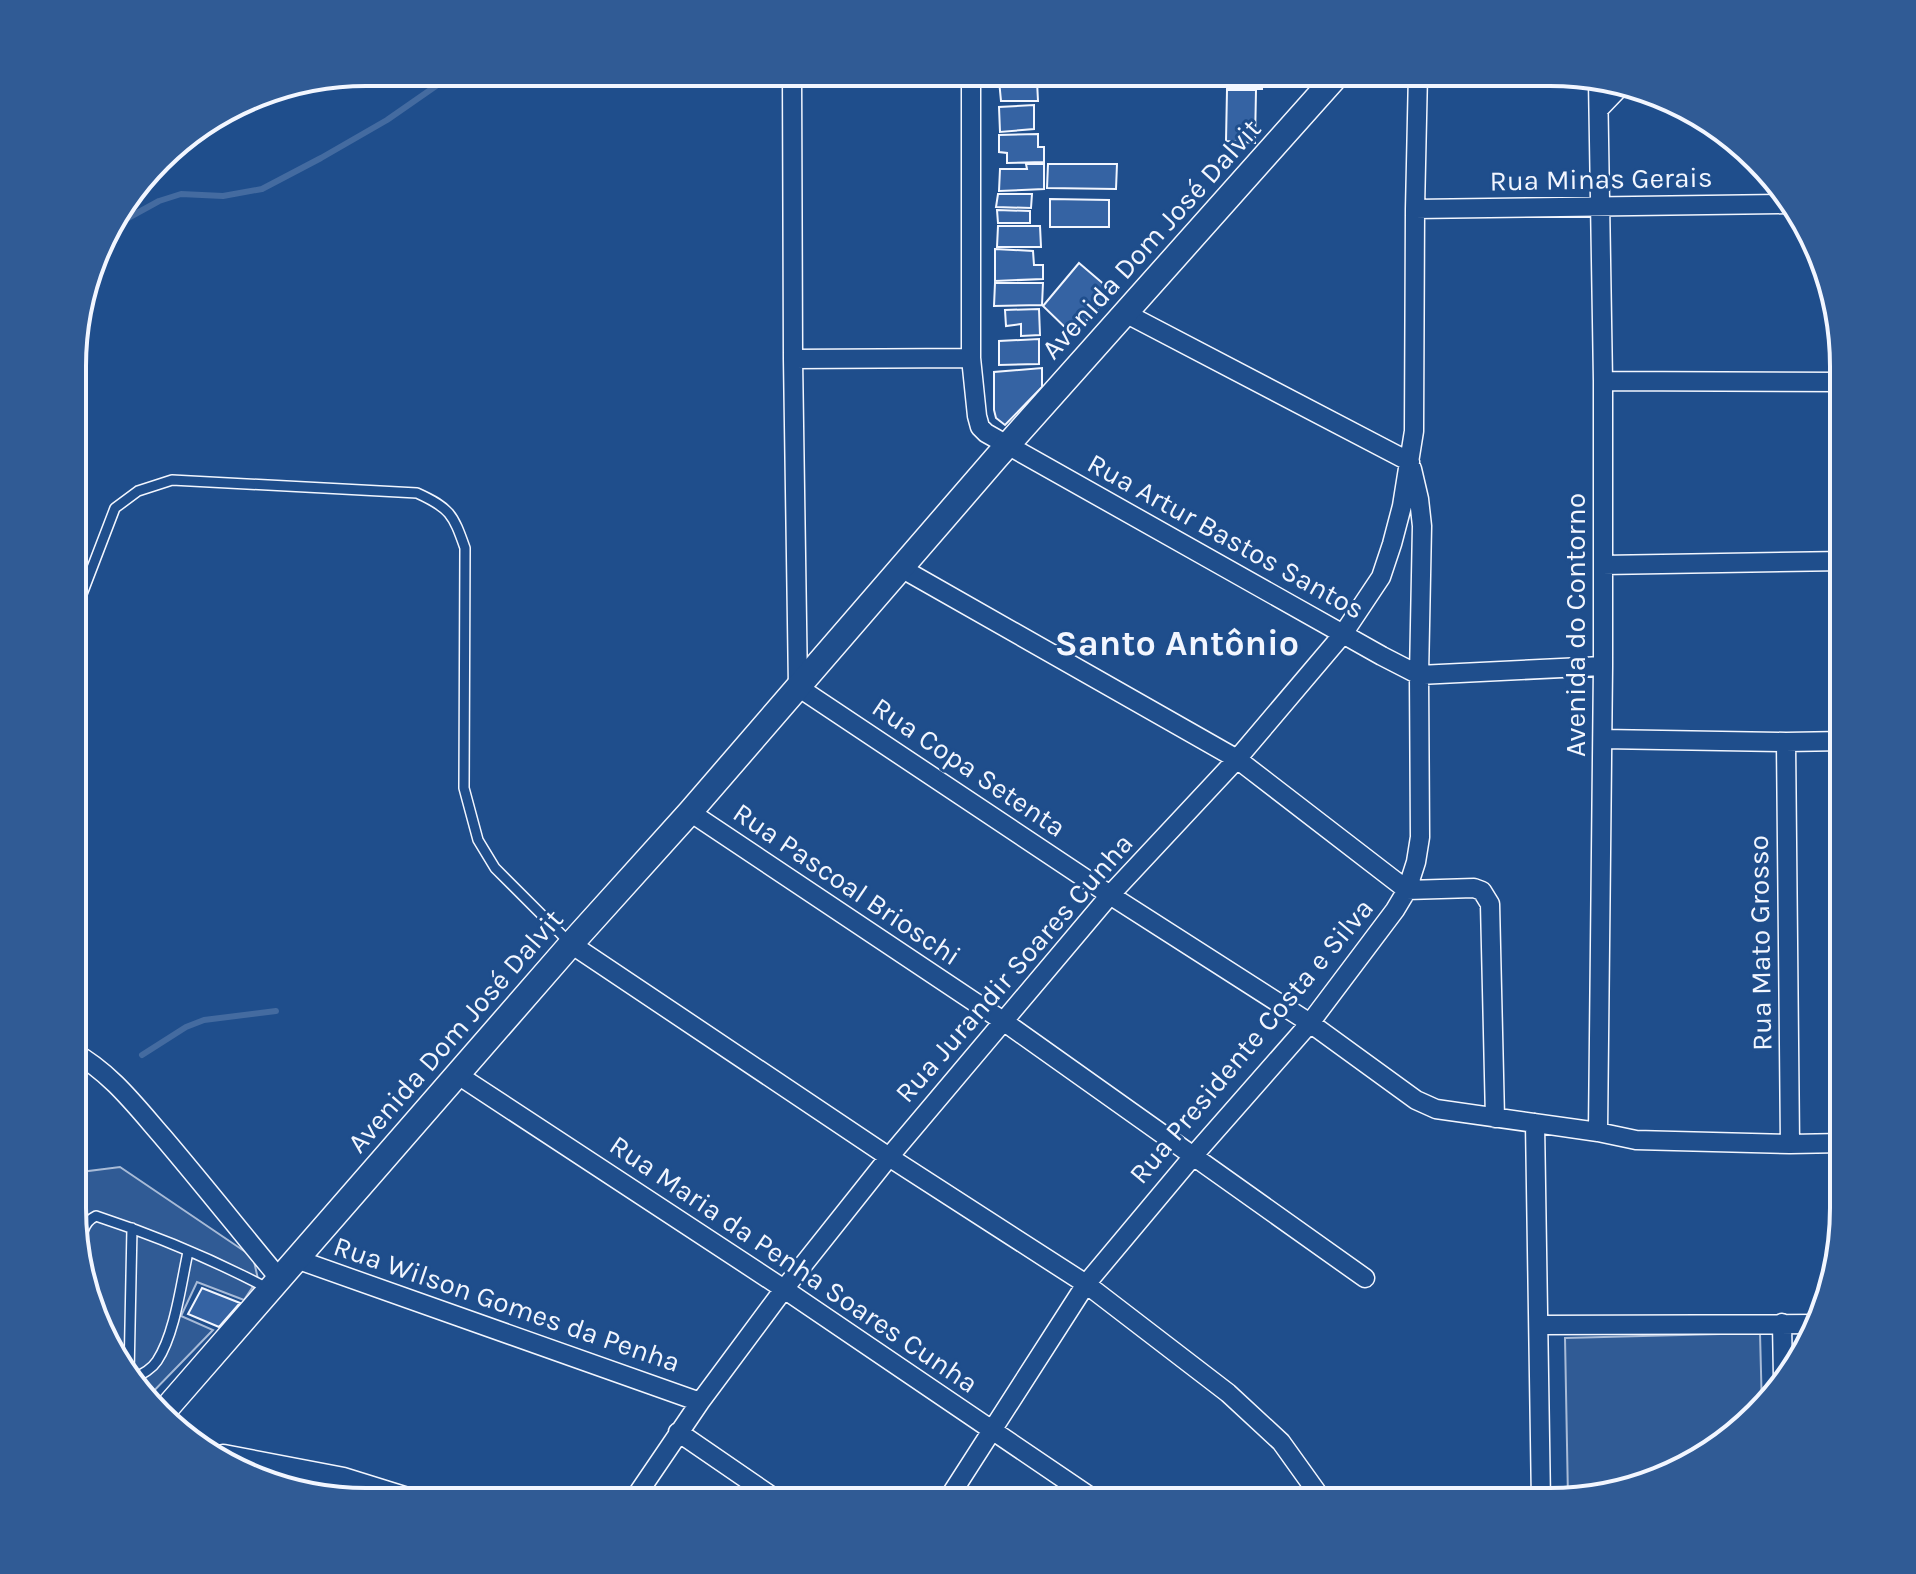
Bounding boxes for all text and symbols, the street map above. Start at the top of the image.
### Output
street label: Avenida Dom José Dalvit [1035,112,1267,366]
street label: Rua Minas Gerais [1489,161,1713,197]
street label: Rua Artur Bastos Santos [1082,446,1370,626]
street label: Avenida do Contorno [1559,493,1592,757]
district label: Santo Antônio [1055,622,1299,664]
street label: Rua Copa Setenta [866,690,1072,844]
street label: Rua Pascoal Brioschi [727,796,967,972]
street label: Rua Jurandir Soares Cunha [888,827,1140,1109]
street label: Rua Mato Grosso [1742,835,1778,1051]
street label: Rua Presidente Costa e Silva [1122,892,1380,1190]
street label: Avenida Dom José Dalvit [340,903,570,1159]
street label: Rua Maria da Penha Soares Cunha [604,1128,984,1400]
street label: Rua Wilson Gomes da Penha [330,1229,684,1379]

